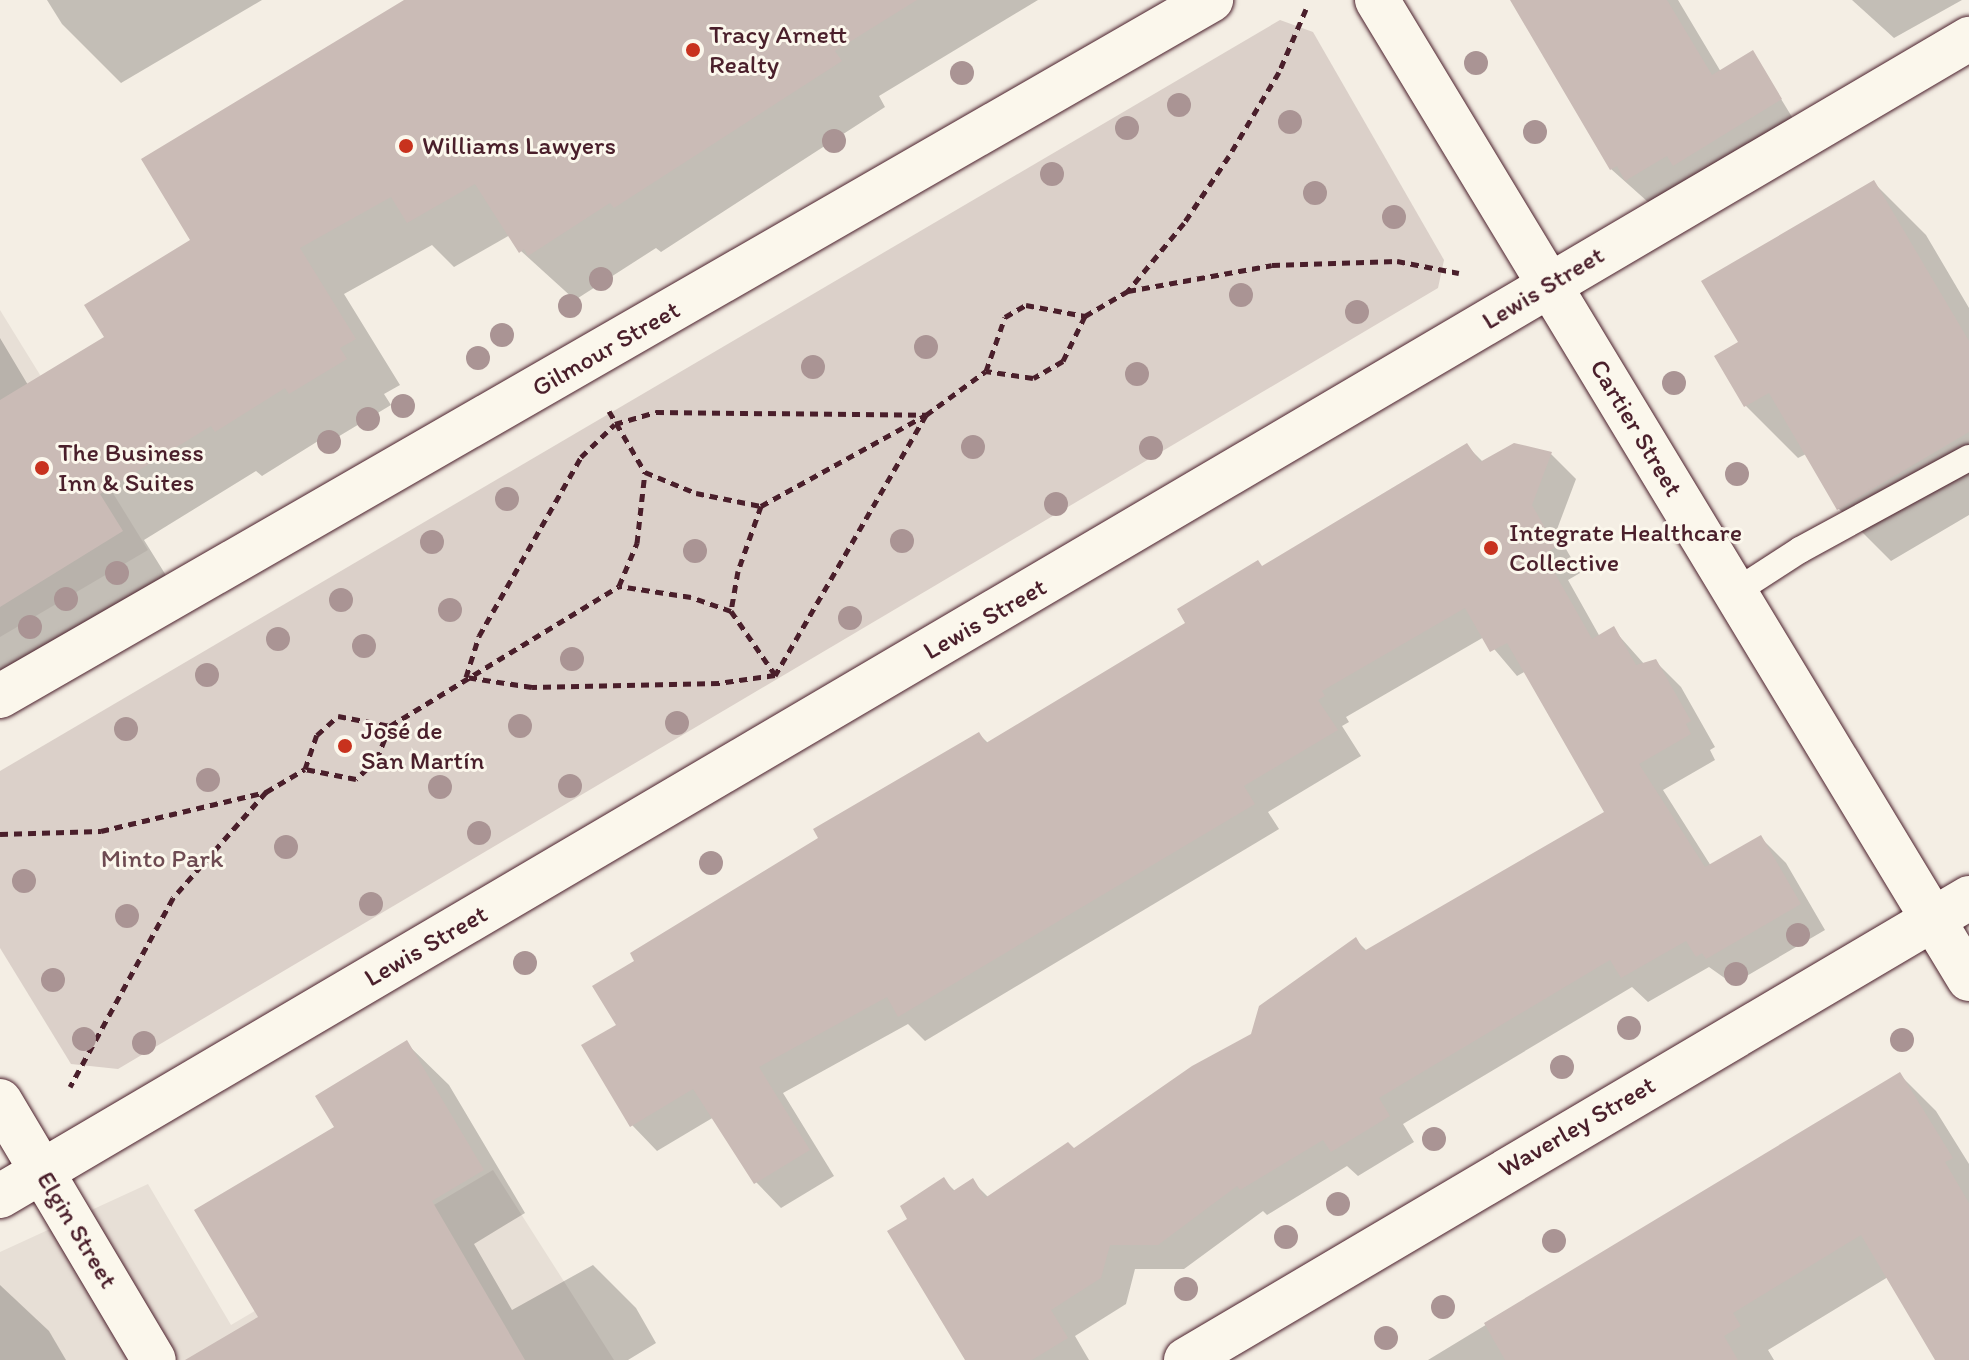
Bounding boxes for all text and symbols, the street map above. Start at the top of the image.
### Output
place label: Tracy Arnett Realty [709,19,847,80]
marker: Tracy Arnett Realty [684,41,702,59]
place label: Williams Lawyers [422,130,616,162]
marker: Williams Lawyers [397,137,415,155]
street label: Lewis Street [1477,240,1609,336]
street label: Gilmour Street [527,294,685,404]
street label: Cartier Street [1583,354,1689,502]
place label: The Business Inn & Suites [58,437,204,498]
marker: The Business Inn & Suites [33,459,51,477]
place label: Integrate Healthcare Collective [1509,517,1742,578]
marker: Integrate Healthcare Collective [1480,537,1502,559]
street label: Lewis Street [918,571,1052,667]
place label: José de San Martín [361,715,485,776]
marker: José de San Martín [336,737,354,755]
park label: Minto Park [101,843,223,875]
street label: Lewis Street [359,898,493,994]
street label: Waverley Street [1493,1070,1661,1184]
street label: Elgin Street [30,1166,124,1294]

